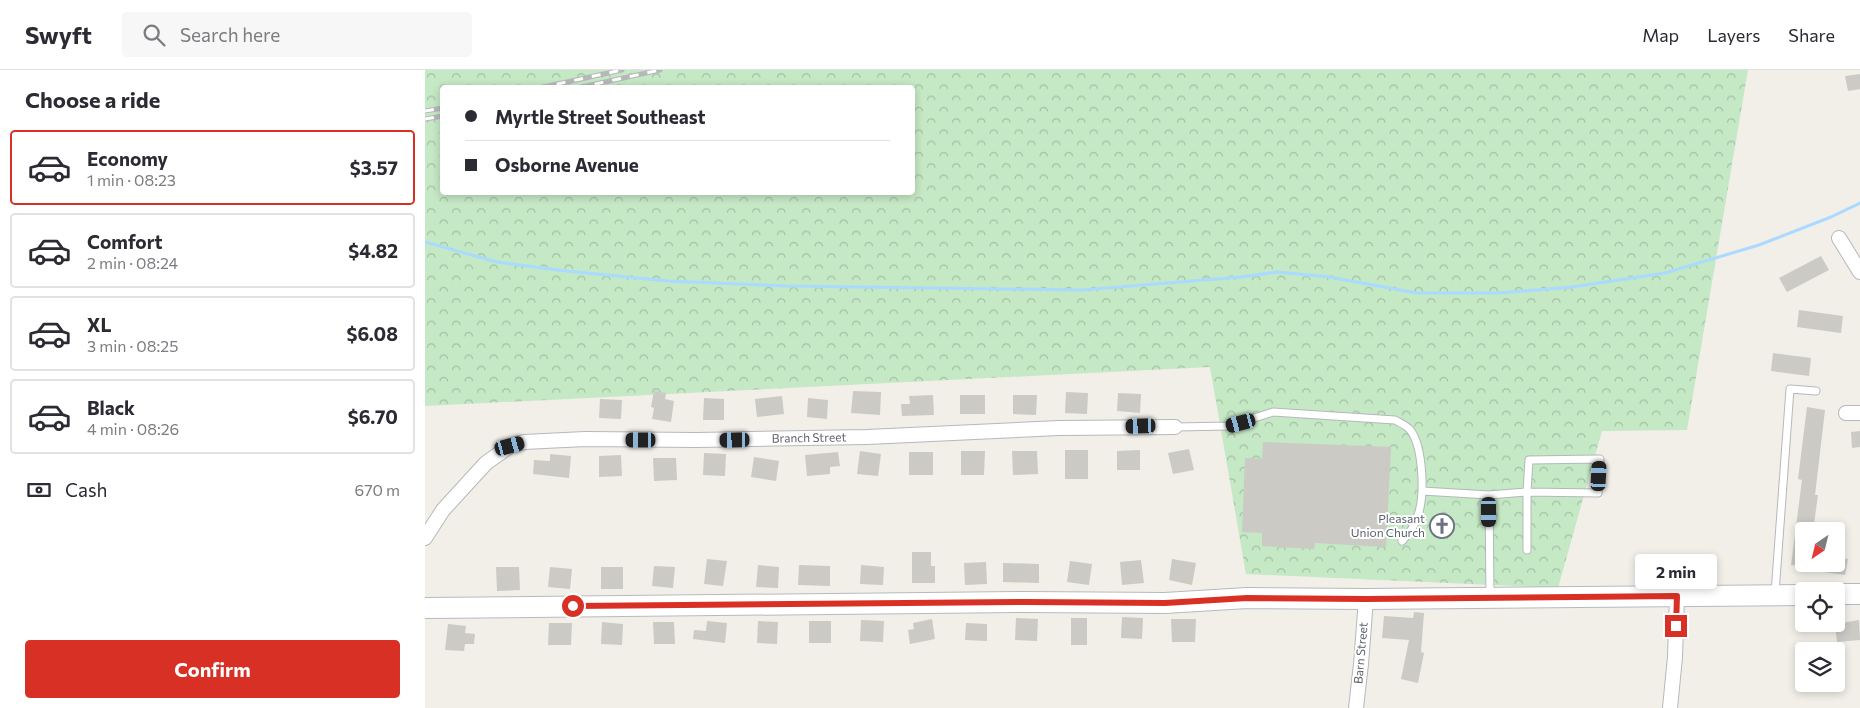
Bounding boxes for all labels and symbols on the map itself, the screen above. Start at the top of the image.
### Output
car [1224,412,1257,434]
car [1125,418,1156,434]
street label: Branch Street [772,429,846,445]
car [719,432,750,448]
car [626,433,656,448]
car [493,435,526,457]
car [1590,461,1607,491]
car [1481,497,1496,527]
place label: Pleasant Union Church [1351,511,1425,539]
church icon: Pleasant Union Church [1429,513,1455,539]
north arrow [1795,522,1845,572]
callout: 2 min [1635,554,1717,588]
route start [562,595,584,617]
route end [1665,615,1687,637]
street label: Barn Street [1350,621,1370,684]

